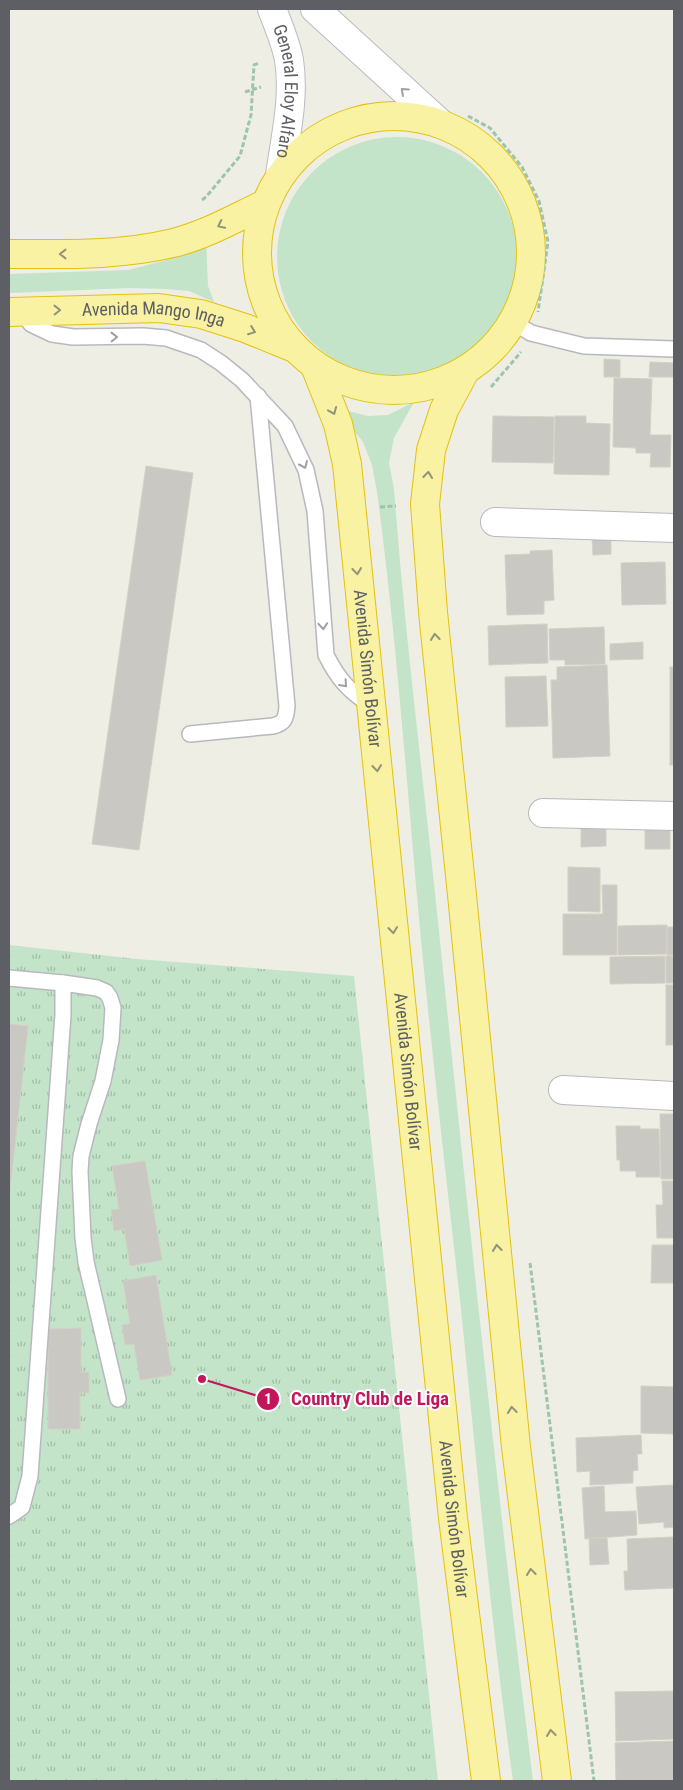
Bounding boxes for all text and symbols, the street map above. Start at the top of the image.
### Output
street label: General Eloy Alfaro [269,21,302,160]
one-way arrow [400,87,409,96]
one-way arrow [217,219,226,230]
one-way arrow [58,249,66,259]
street label: Avenida Mango Inga [82,297,228,331]
one-way arrow [54,305,62,315]
one-way arrow [247,324,256,335]
one-way arrow [110,332,118,342]
one-way arrow [326,406,337,415]
one-way arrow [297,460,308,469]
one-way arrow [422,471,433,479]
one-way arrow [352,568,363,576]
street label: Avenida Simón Bolívar [350,589,386,749]
one-way arrow [318,622,329,630]
one-way arrow [430,633,441,641]
one-way arrow [338,678,347,687]
one-way arrow [371,764,382,772]
one-way arrow [387,926,398,934]
street label: Avenida Simón Bolívar [390,992,427,1152]
one-way arrow [491,1244,502,1252]
callout: Country Club de Liga [256,1382,459,1416]
text: Country Club de Liga [291,1387,449,1410]
text: 1 [264,1390,272,1408]
one-way arrow [507,1406,518,1414]
street label: Avenida Simón Bolívar [435,1439,474,1600]
one-way arrow [526,1567,537,1575]
one-way arrow [546,1729,557,1737]

